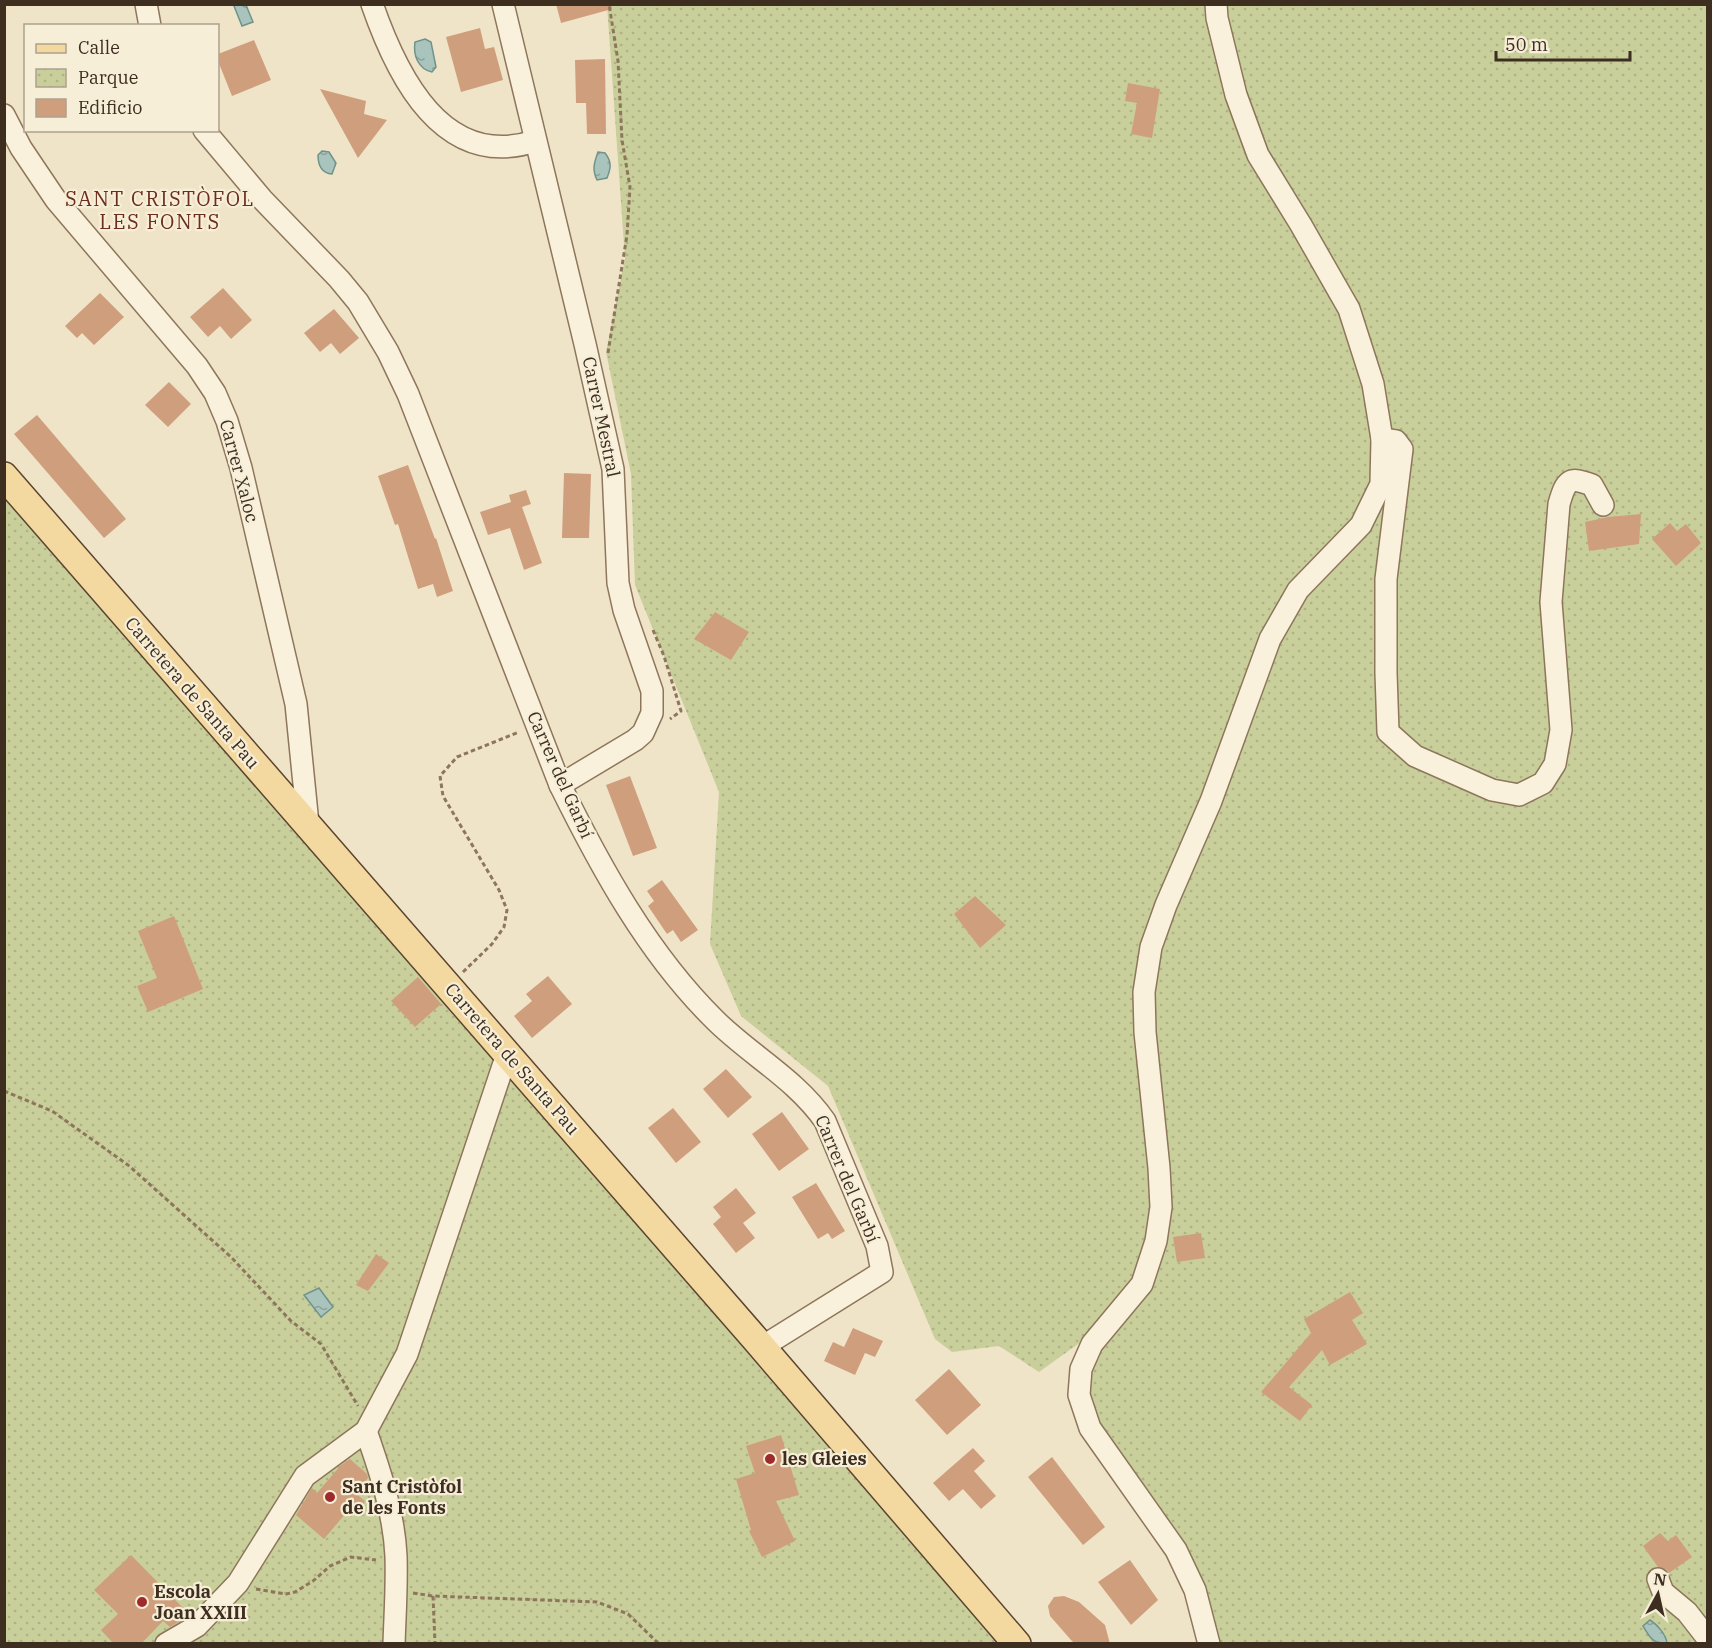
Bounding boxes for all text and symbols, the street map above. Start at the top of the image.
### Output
legend [24,24,219,132]
scale bar [1496,24,1630,62]
text: 50 m [1505,33,1548,56]
text: Calle [78,36,120,59]
text: Parque [78,66,138,89]
text: Edificio [78,96,142,119]
district label: SANT CRISTÒFOL LES FONTS [65,185,255,235]
street label: Carrer Mestral [577,355,625,479]
street label: Carrer Xaloc [215,417,264,525]
street label: Carretera de Santa Pau [120,612,265,773]
street label: Carrer del Garbí [522,708,599,842]
street label: Carretera de Santa Pau [440,978,585,1139]
street label: Carrer del Garbí [810,1111,885,1246]
place label: les Gleies [782,1447,867,1470]
marker: les Gleies [763,1452,777,1466]
place label: Sant Cristòfol de les Fonts [342,1475,462,1519]
marker: Sant Cristòfol de les Fonts [323,1490,337,1504]
north arrow [1628,1564,1688,1624]
text: N [1652,1568,1668,1590]
place label: Escola Joan XXIII [154,1580,247,1624]
marker: Escola Joan XXIII [135,1595,149,1609]

